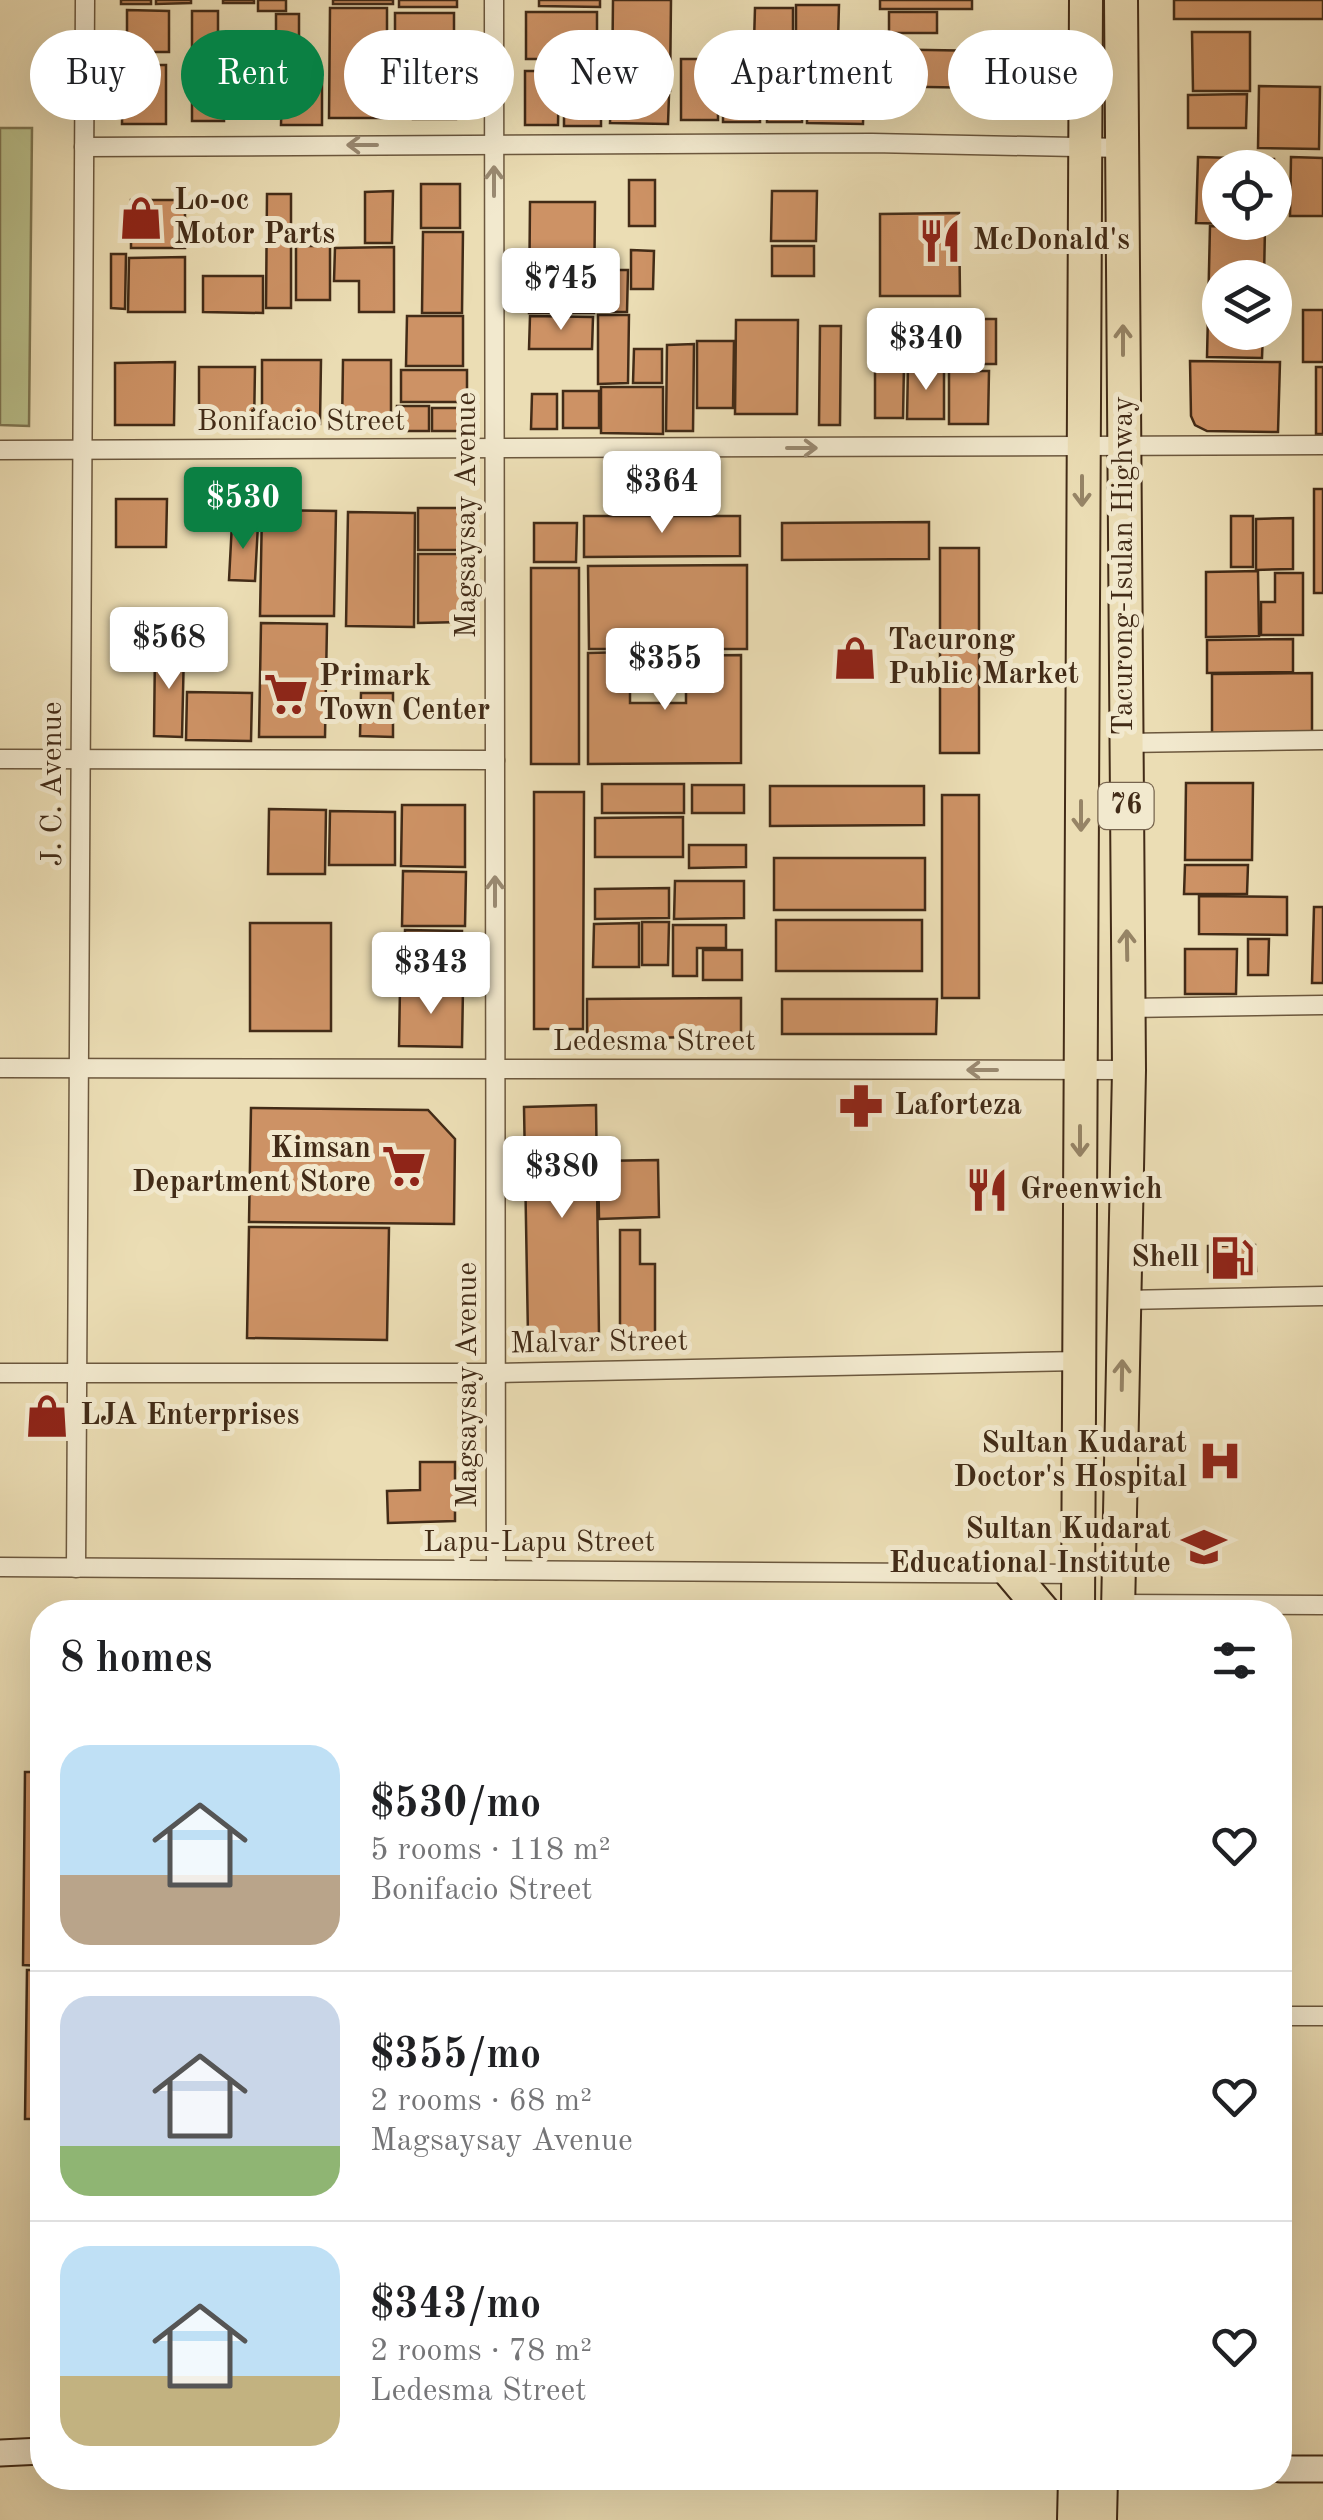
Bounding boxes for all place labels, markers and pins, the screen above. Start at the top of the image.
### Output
place label: Lo-oc Motor Parts [174,186,335,250]
shop icon: Lo-oc Motor Parts [117,194,165,242]
restaurant icon: McDonald's [916,217,964,265]
place label: McDonald's [973,226,1130,256]
pin: $745 [502,248,620,333]
pin: $340 [867,308,985,393]
pin: $364 [603,451,721,536]
pin: $530 [184,467,302,552]
pin: $568 [110,607,228,692]
place label: Tacurong Public Market [888,626,1079,690]
pin: $355 [606,628,724,713]
shop icon: Tacurong Public Market [831,634,879,682]
place label: Primark Town Center [319,662,490,726]
supermarket icon: Primark Town Center [262,670,310,718]
pin: $343 [372,932,490,1017]
pharmacy icon: Laforteza [837,1082,885,1130]
place label: Laforteza [894,1091,1022,1121]
place label: Kimsan Department Store [132,1134,371,1198]
pin: $380 [503,1136,621,1221]
supermarket icon: Kimsan Department Store [380,1142,428,1190]
restaurant icon: Greenwich [963,1166,1011,1214]
place label: Greenwich [1020,1175,1163,1205]
fuel station icon: Shell [1208,1234,1256,1282]
place label: Shell [1131,1243,1199,1273]
shop icon: LJA Enterprises [23,1392,71,1440]
place label: LJA Enterprises [80,1401,299,1431]
place label: Sultan Kudarat Doctor's Hospital [953,1429,1187,1493]
hospital icon: Sultan Kudarat Doctor's Hospital [1196,1437,1244,1485]
place label: Sultan Kudarat Educational Institute [889,1515,1171,1579]
school or university icon: Sultan Kudarat Educational Institute [1180,1523,1228,1571]

